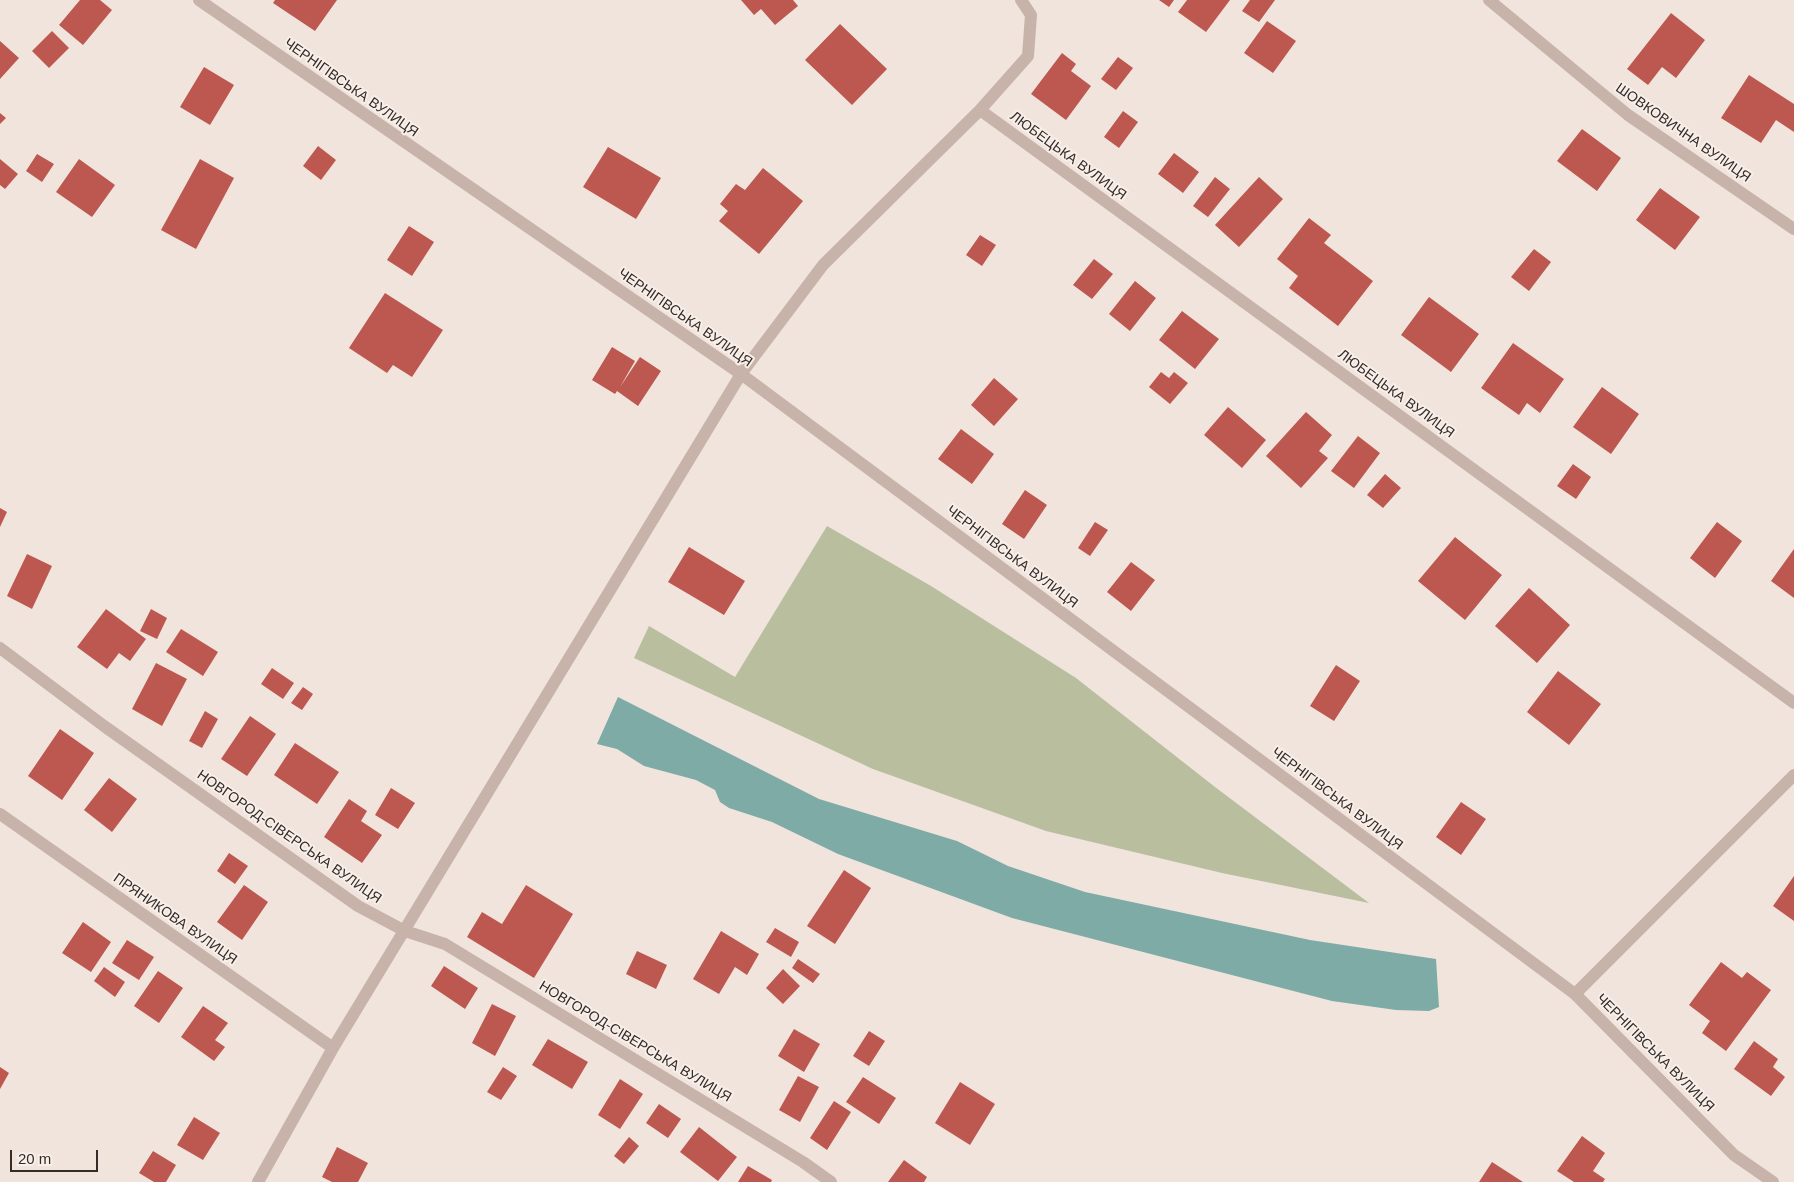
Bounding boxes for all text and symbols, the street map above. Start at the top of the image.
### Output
street label: ЧЕРНІГІВСЬКА ВУЛИЦЯ [281,35,421,141]
street label: ШОВКОВИЧНА ВУЛИЦЯ [1612,80,1754,186]
street label: ЛЮБЕЦЬКА ВУЛИЦЯ [1007,108,1129,204]
street label: ЧЕРНІГІВСЬКА ВУЛИЦЯ [615,265,755,371]
street label: ЛЮБЕЦЬКА ВУЛИЦЯ [1335,346,1457,442]
street label: ЧЕРНІГІВСЬКА ВУЛИЦЯ [943,502,1081,612]
street label: ЧЕРНІГІВСЬКА ВУЛИЦЯ [1268,744,1406,854]
street label: НОВГОРОД-СІВЕРСЬКА ВУЛИЦЯ [194,767,384,907]
street label: ПРЯНИКОВА ВУЛИЦЯ [110,870,240,968]
street label: НОВГОРОД-СІВЕРСЬКА ВУЛИЦЯ [536,978,734,1106]
street label: ЧЕРНІГІВСЬКА ВУЛИЦЯ [1592,990,1718,1116]
scale bar [12,1140,100,1172]
text: 20 m [18,1150,51,1167]

